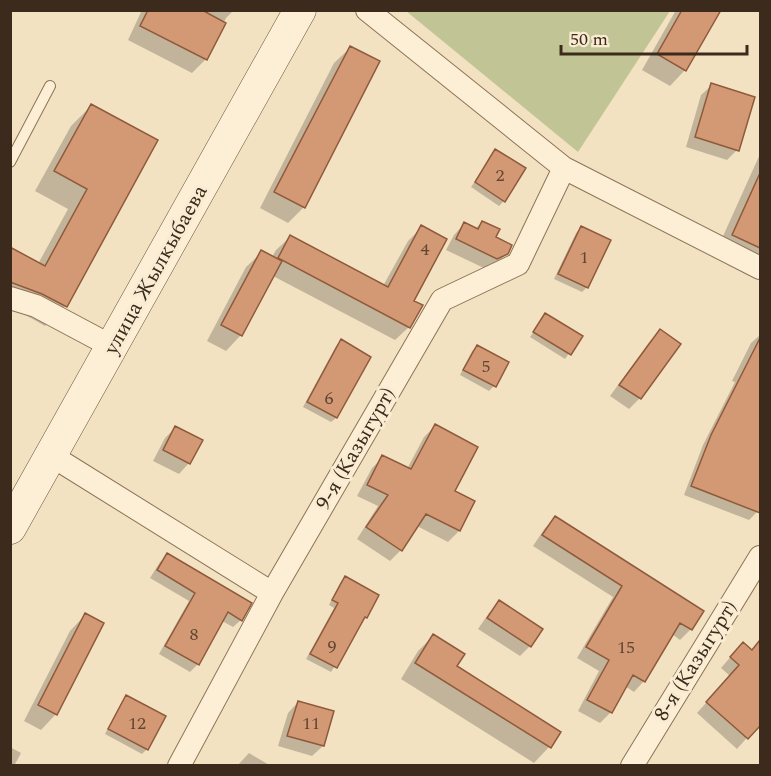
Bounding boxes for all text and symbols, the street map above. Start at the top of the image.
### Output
scale bar [561,18,747,56]
text: 50 m [570,26,608,53]
house number: 2 [496,162,505,189]
street label: улица Жылкыбаева [95,178,216,362]
house number: 4 [421,236,430,263]
house number: 1 [580,244,589,271]
house number: 5 [482,353,491,380]
street label: 9-я (Казыгурт) [308,382,404,516]
house number: 6 [325,385,334,412]
street label: 8-я (Казыгурт) [646,594,746,728]
house number: 8 [190,621,199,648]
house number: 9 [328,633,337,660]
house number: 15 [617,634,635,661]
house number: 12 [128,710,146,737]
house number: 11 [302,710,320,737]

